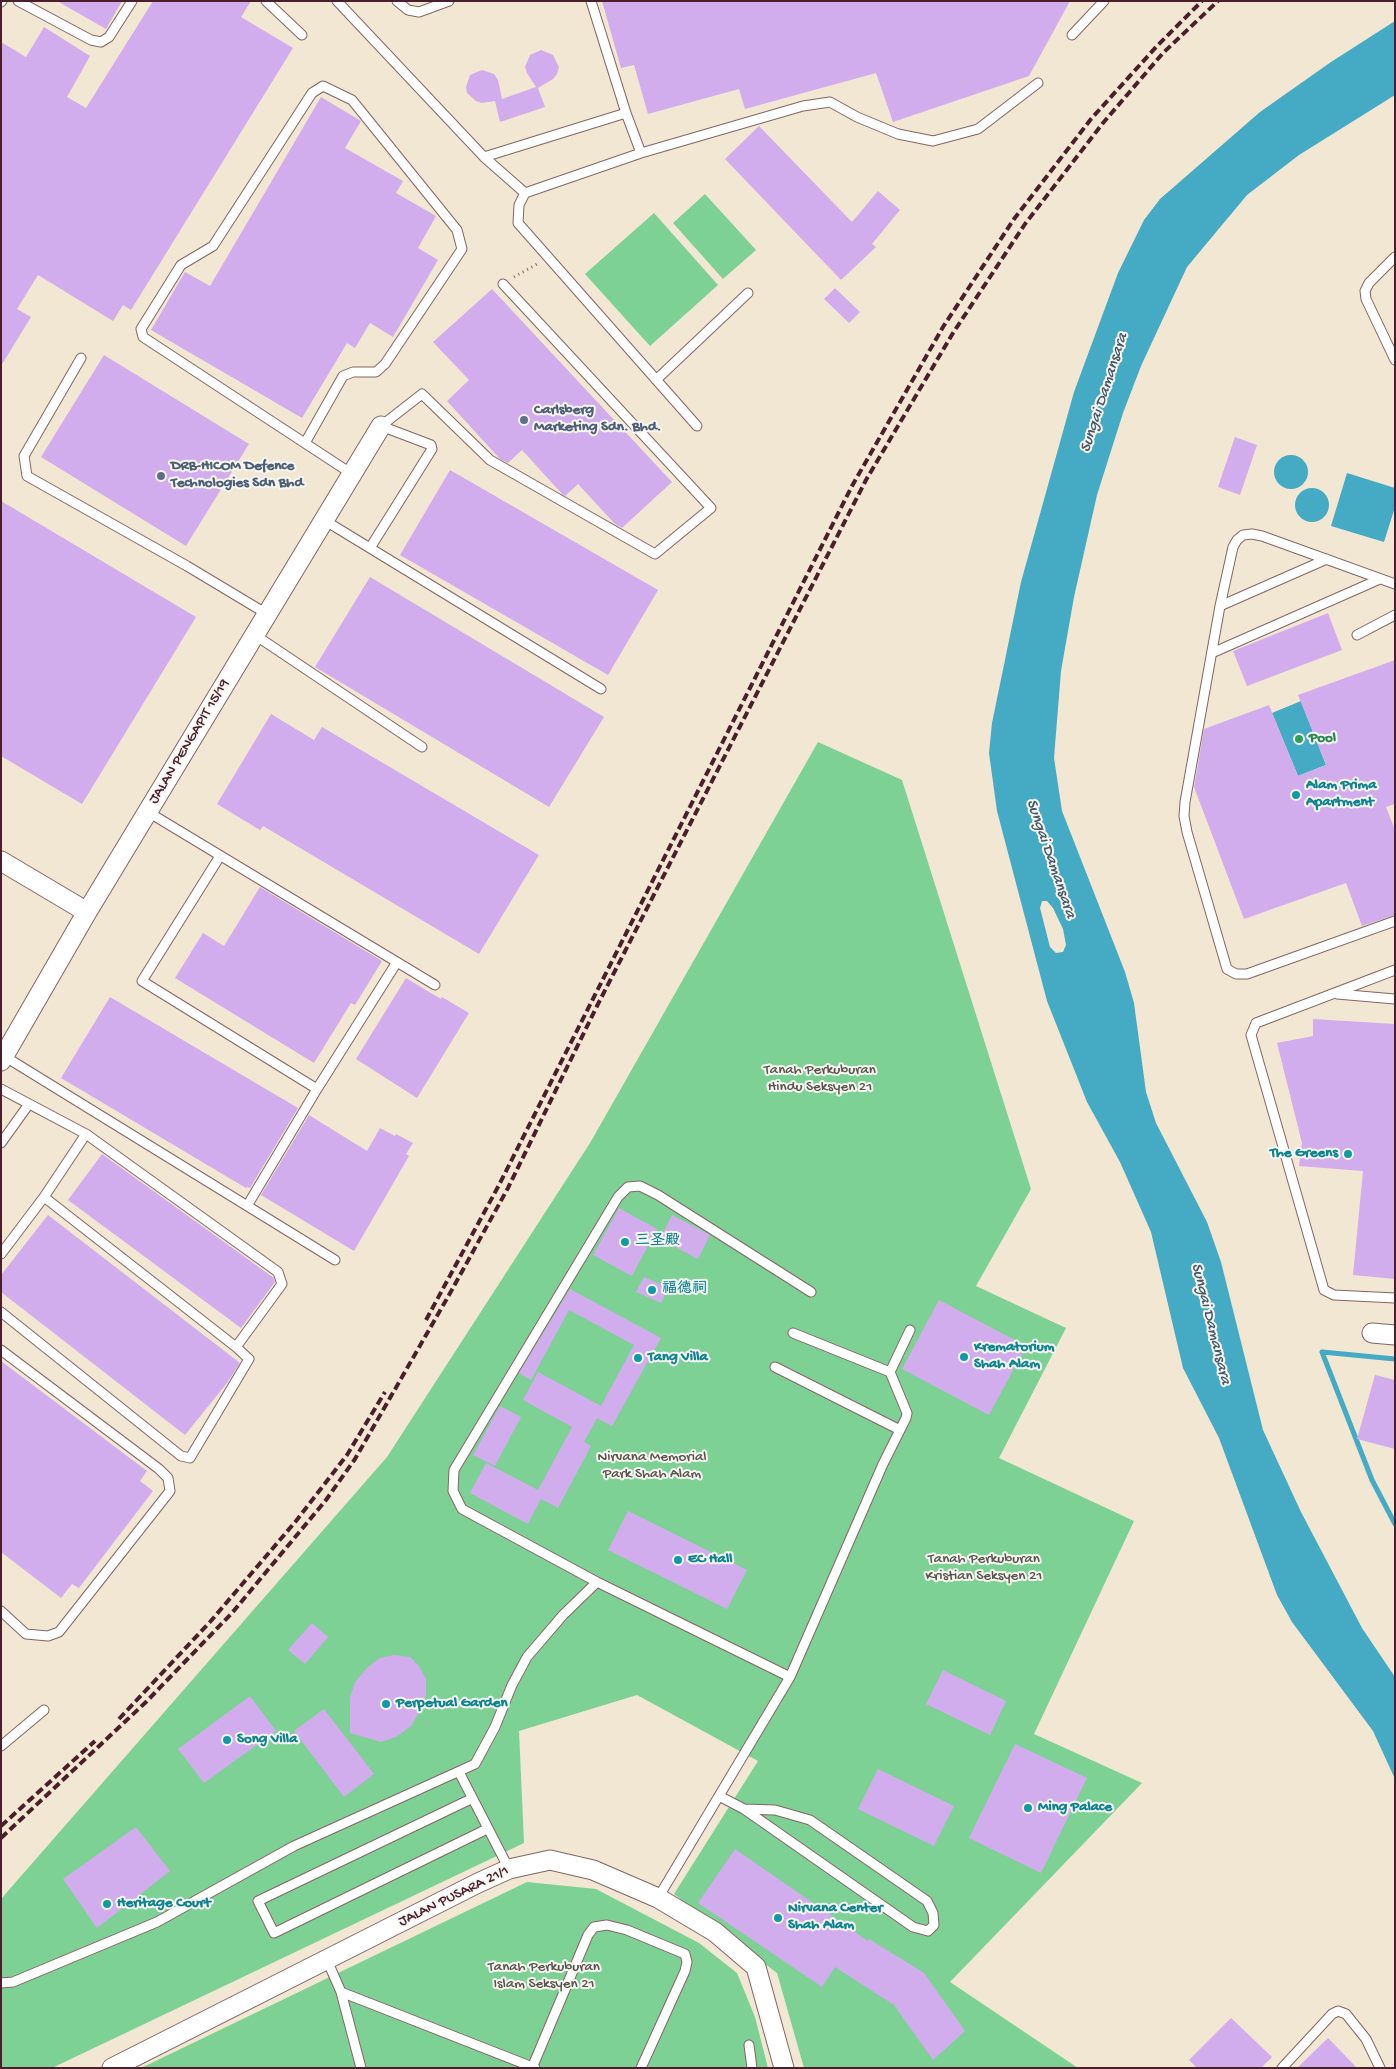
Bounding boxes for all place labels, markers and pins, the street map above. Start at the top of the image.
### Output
place label: Carlsberg Marketing Sdn. Bhd. [534,402,661,437]
marker: Carlsberg Marketing Sdn. Bhd. [518,414,530,426]
place label: DRB-HICOM Defence Technologies Sdn Bhd [171,458,303,493]
marker: DRB-HICOM Defence Technologies Sdn Bhd [155,470,167,482]
place label: Pool [1309,730,1336,748]
marker: Pool [1293,733,1305,745]
place label: Alam Prima Apartment [1306,777,1376,812]
marker: Alam Prima Apartment [1290,789,1302,801]
place label: The Greens [1270,1145,1338,1163]
marker: The Greens [1342,1148,1354,1160]
place label: 三圣殿 [635,1233,680,1251]
marker: 三圣殿 [619,1236,631,1248]
place label: 福德祠 [662,1281,707,1299]
marker: 福德祠 [646,1284,658,1296]
place label: Krematorium Shah Alam [974,1339,1054,1374]
place label: Tang Villa [648,1349,708,1367]
marker: Krematorium Shah Alam [958,1351,970,1363]
marker: Tang Villa [632,1352,644,1364]
place label: EC Hall [688,1551,733,1569]
marker: EC Hall [672,1554,684,1566]
place label: Perpetual Garden [396,1695,508,1713]
marker: Perpetual Garden [380,1698,392,1710]
place label: Song Villa [237,1731,297,1749]
marker: Song Villa [221,1734,233,1746]
place label: Ming Palace [1038,1799,1112,1817]
marker: Ming Palace [1022,1802,1034,1814]
place label: Heritage Court [117,1895,211,1913]
marker: Heritage Court [101,1898,113,1910]
place label: Nirvana Center Shah Alam [788,1900,882,1935]
marker: Nirvana Center Shah Alam [772,1912,784,1924]

